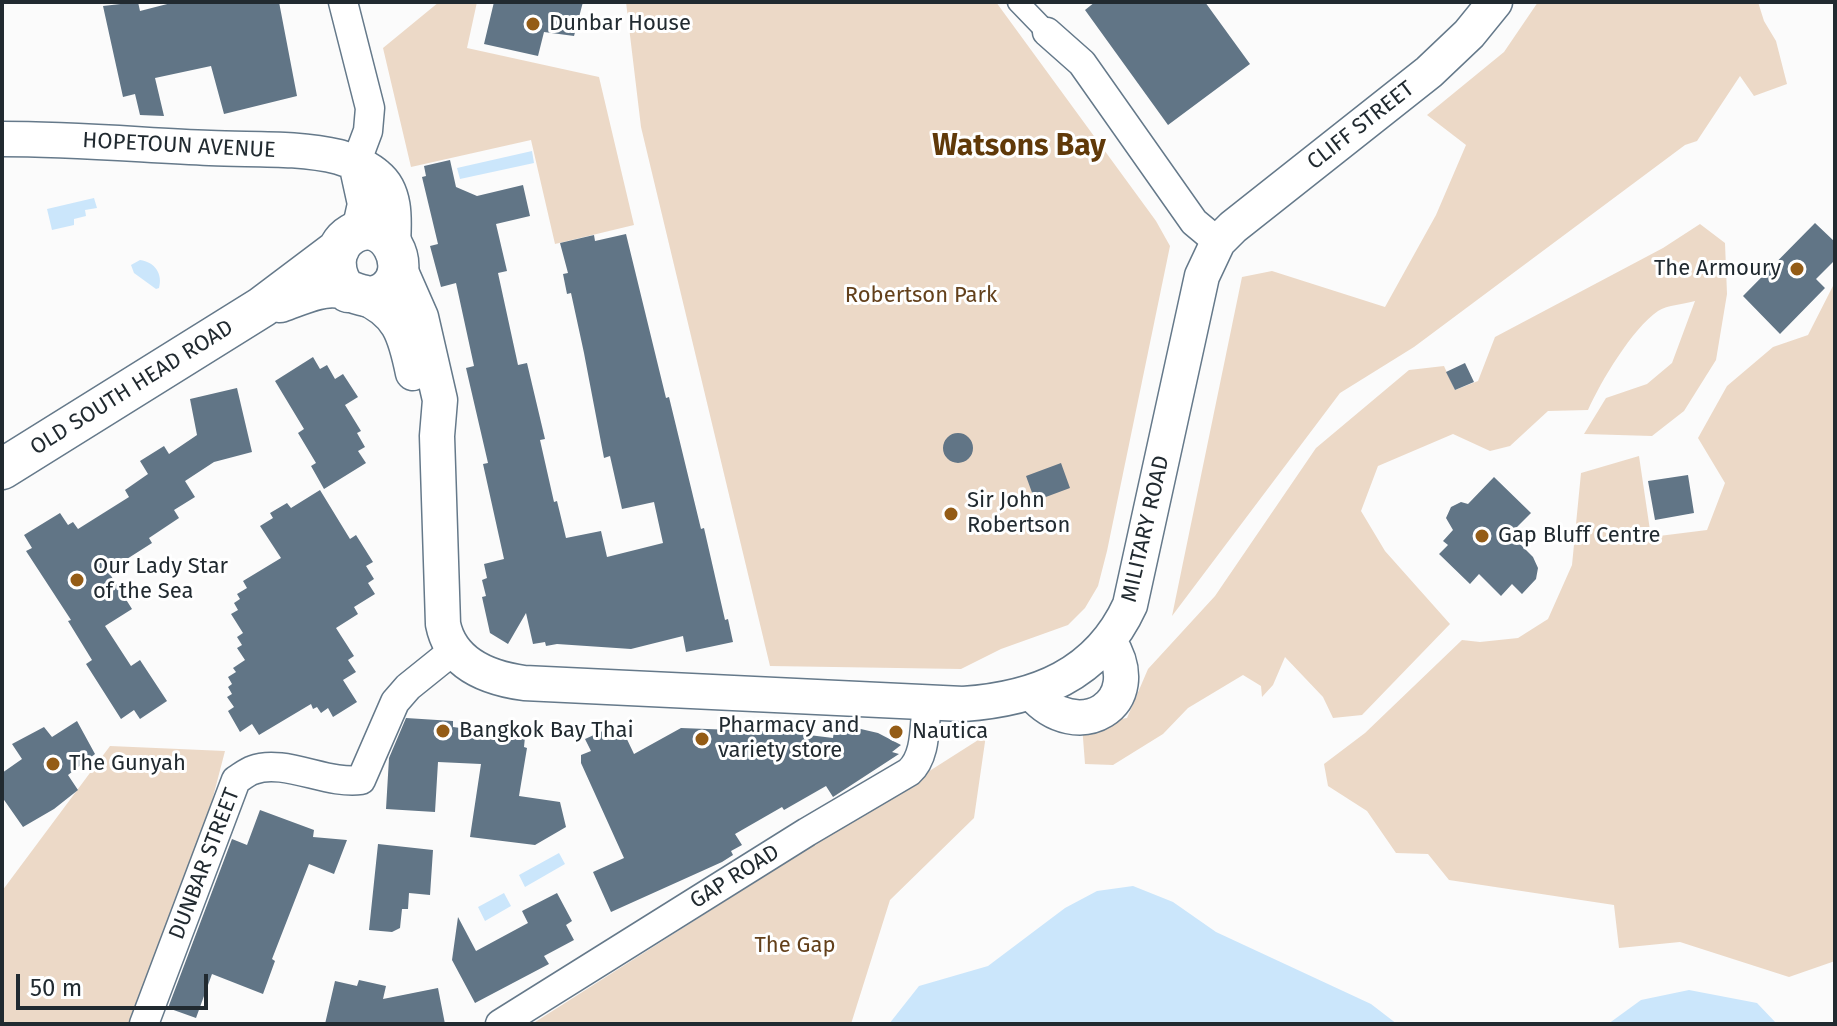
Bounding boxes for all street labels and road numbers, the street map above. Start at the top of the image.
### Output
street label: CLIFF STREET [1302,76,1420,176]
street label: HOPETOUN AVENUE [82,128,276,164]
street label: OLD SOUTH HEAD ROAD [26,315,238,461]
street label: MILITARY ROAD [1116,453,1176,605]
street label: DUNBAR STREET [164,785,246,943]
street label: GAP ROAD [686,839,784,915]

